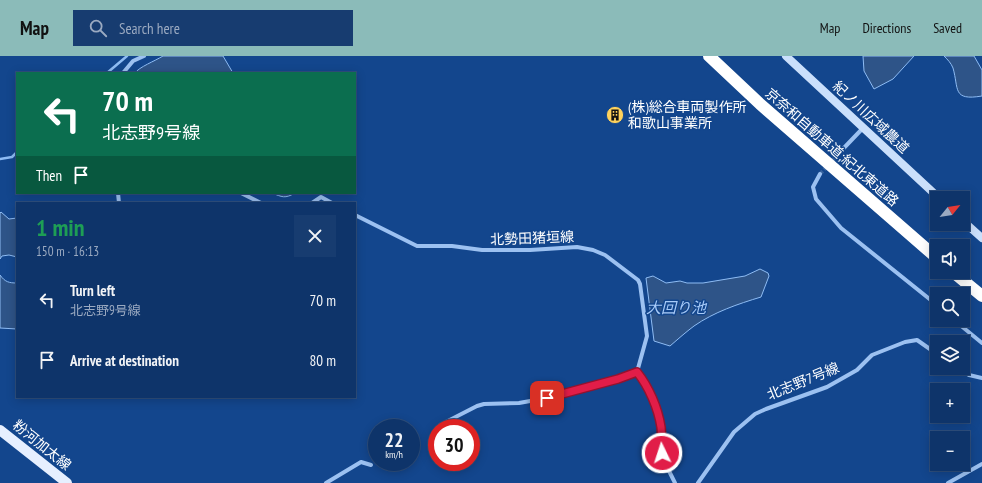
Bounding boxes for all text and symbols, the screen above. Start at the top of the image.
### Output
search box [73,10,353,46]
text: Map [20,16,49,40]
icon: search [87,17,109,39]
text: Search here [119,19,180,38]
text: Map [820,19,840,37]
text: Directions [862,19,911,37]
text: Saved [933,19,962,37]
street label: 紀ノ川広域農道 [829,77,913,157]
text: 70 m [102,82,153,119]
street label: 京奈和自動車道;紀北東道路 [762,84,902,210]
icon: left [36,88,88,140]
place label: (株)総合車両製作所 和歌山事業所 [628,98,747,132]
building icon: (株)総合車両製作所 和歌山事業所 [605,105,625,125]
text: 北志野9号線 [102,121,200,144]
icon: arrive [70,164,92,186]
text: Then [36,166,62,185]
north arrow [930,191,970,231]
map controls [930,191,970,471]
text: 1 min [36,212,84,243]
button: close [294,215,336,257]
street label: 北勢田猪垣線 [490,228,574,248]
button: sound [930,239,970,279]
text: 150 m · 16:13 [36,243,99,260]
text: Turn left [70,281,115,300]
button: search [930,287,970,327]
icon: left [36,289,58,311]
text: 70 m [310,291,336,310]
water label: 大回り池 [646,298,708,317]
text: 北志野9号線 [70,302,141,319]
button: layers [930,335,970,375]
icon: arrive [36,349,58,371]
text: Arrive at destination [70,351,179,370]
text: 80 m [310,351,336,370]
street label: 北志野7号線 [764,358,842,404]
pin [530,381,564,415]
button: + [930,383,970,423]
icon: arrive [536,387,558,409]
street label: 粉河加太線 [9,416,75,474]
speed limit sign: 30 [428,419,480,471]
text: 22 [384,427,404,453]
button: − [930,431,970,471]
position arrow [641,432,683,474]
text: km/h [385,448,403,461]

